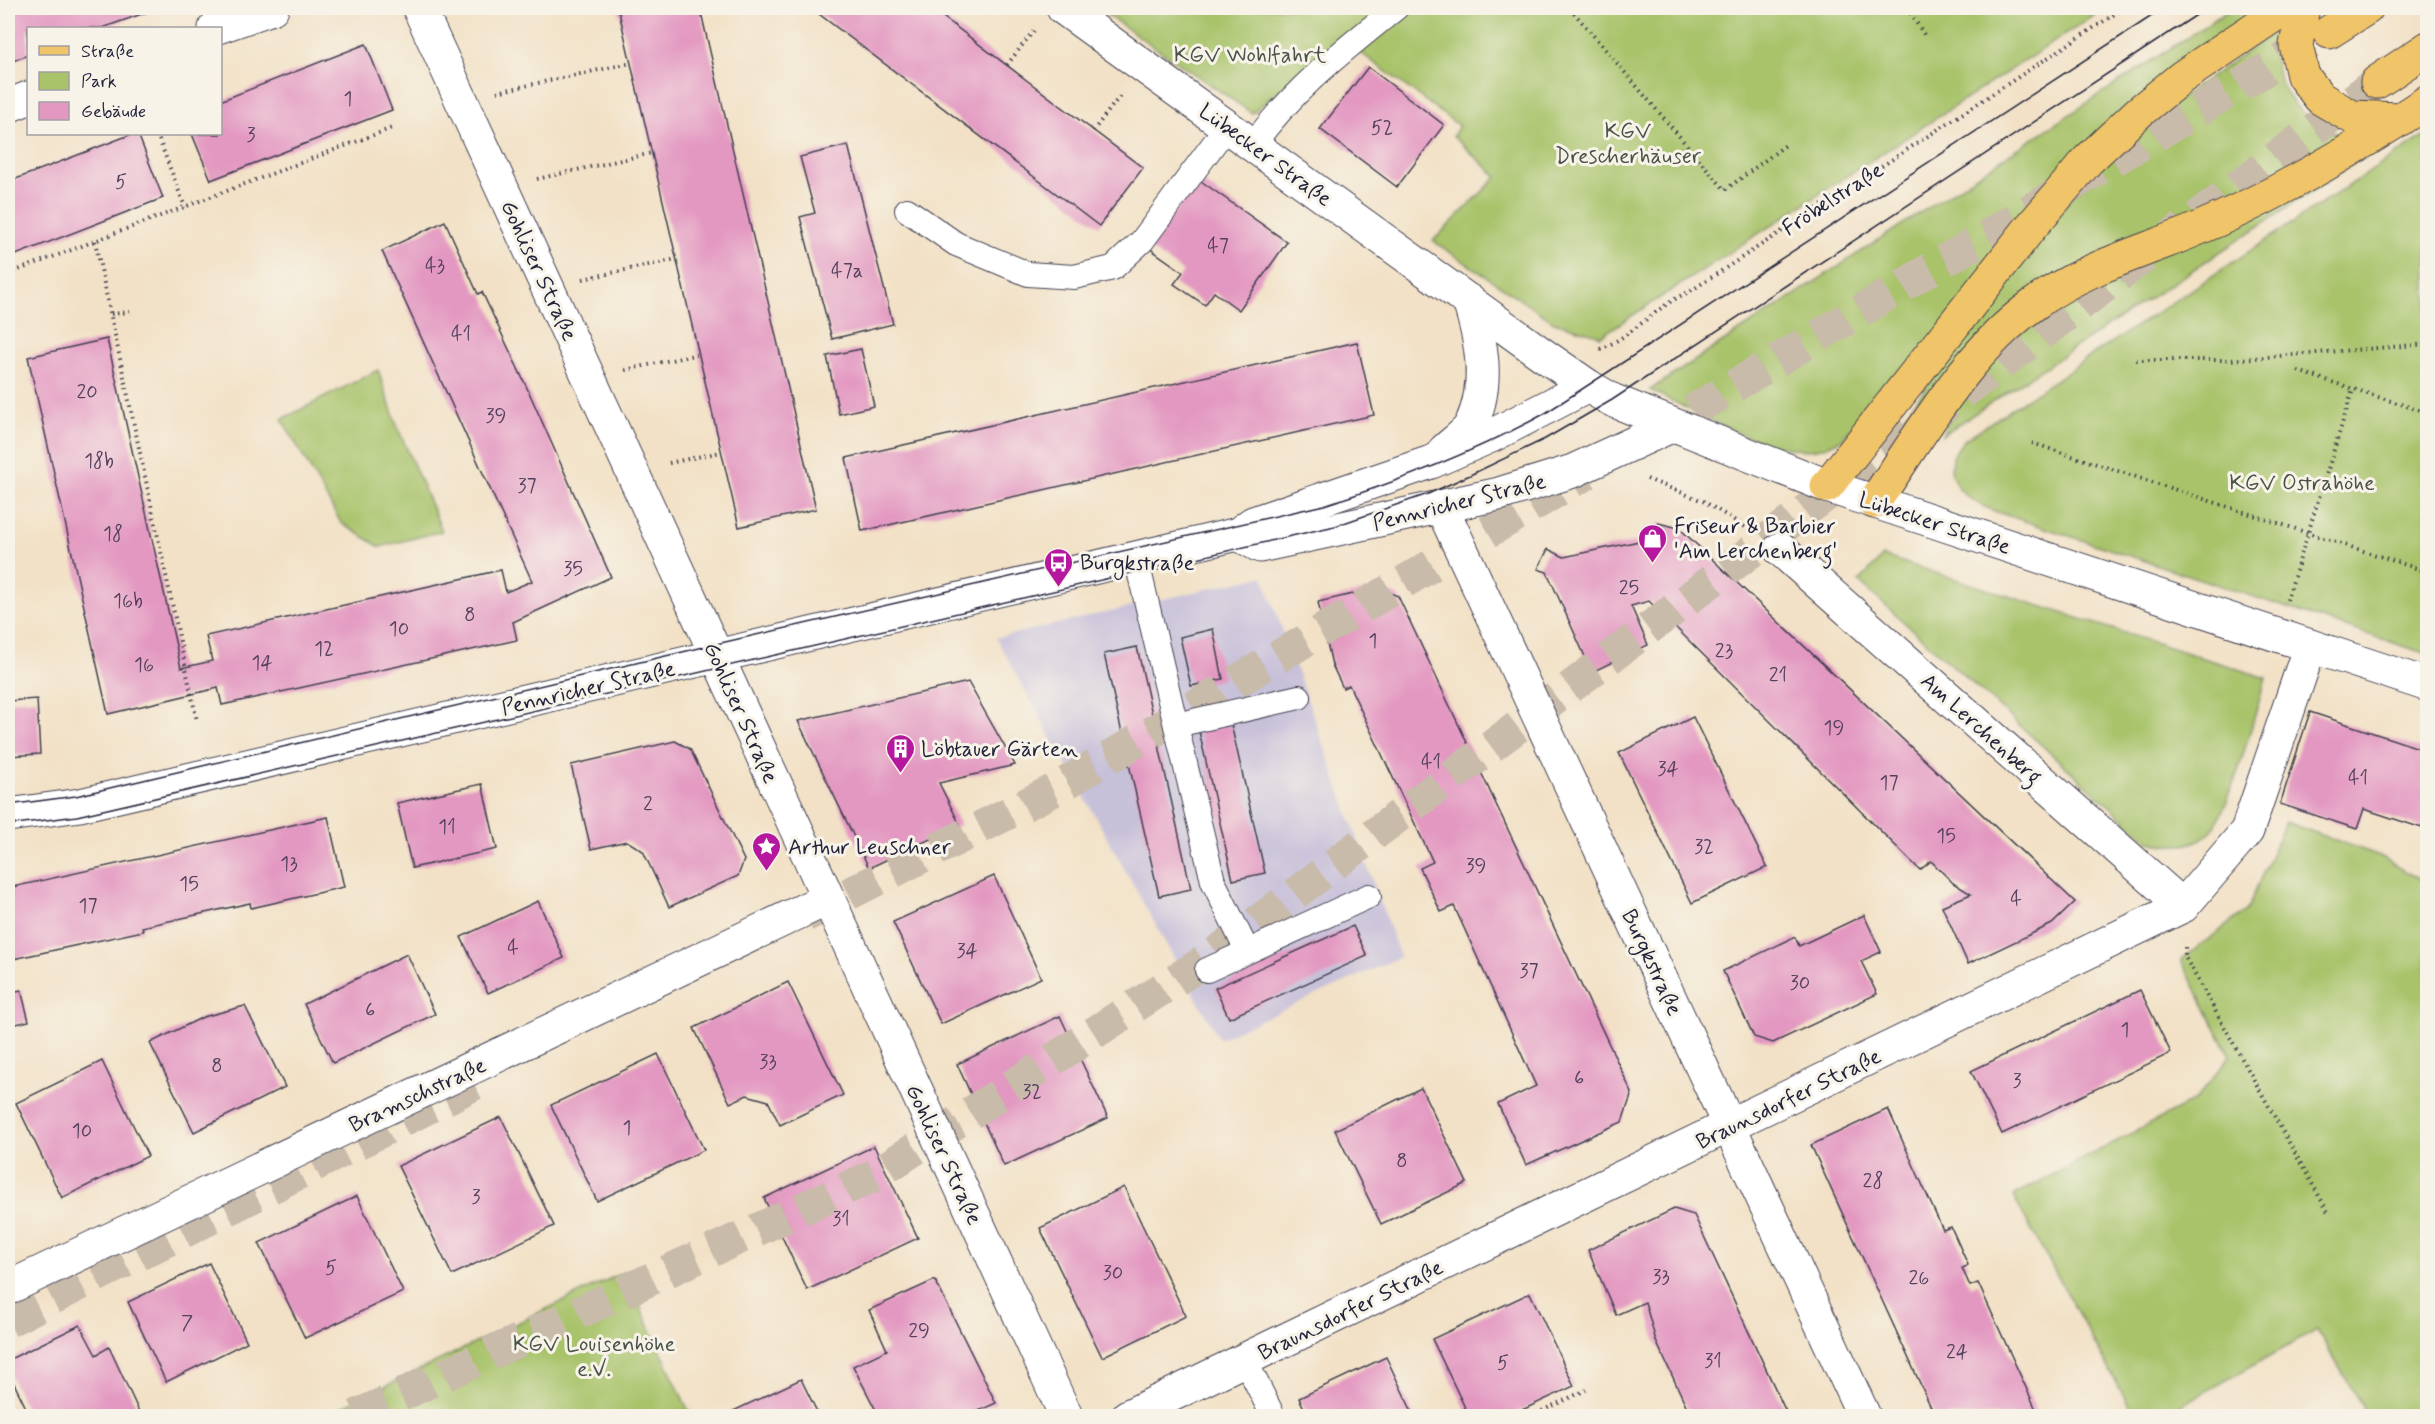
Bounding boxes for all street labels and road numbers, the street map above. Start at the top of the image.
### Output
street label: Lübecker Straße [1193,98,1337,213]
street label: Fröbelstraße [1777,156,1889,243]
street label: Gohliser Straße [493,196,583,346]
street label: Pennricher Straße [1370,468,1549,538]
street label: Lübecker Straße [1855,486,2014,562]
street label: Gohliser Straße [696,638,784,788]
street label: Pennricher Straße [499,655,678,723]
street label: Am Lerchenberg [1912,668,2047,794]
street label: Burgkstraße [1612,905,1688,1022]
street label: Braunsdorfer Straße [1692,1043,1886,1157]
street label: Bramschstraße [345,1052,491,1140]
street label: Gohliser Straße [898,1080,988,1230]
street label: Braunsdorfer Straße [1254,1254,1448,1368]

